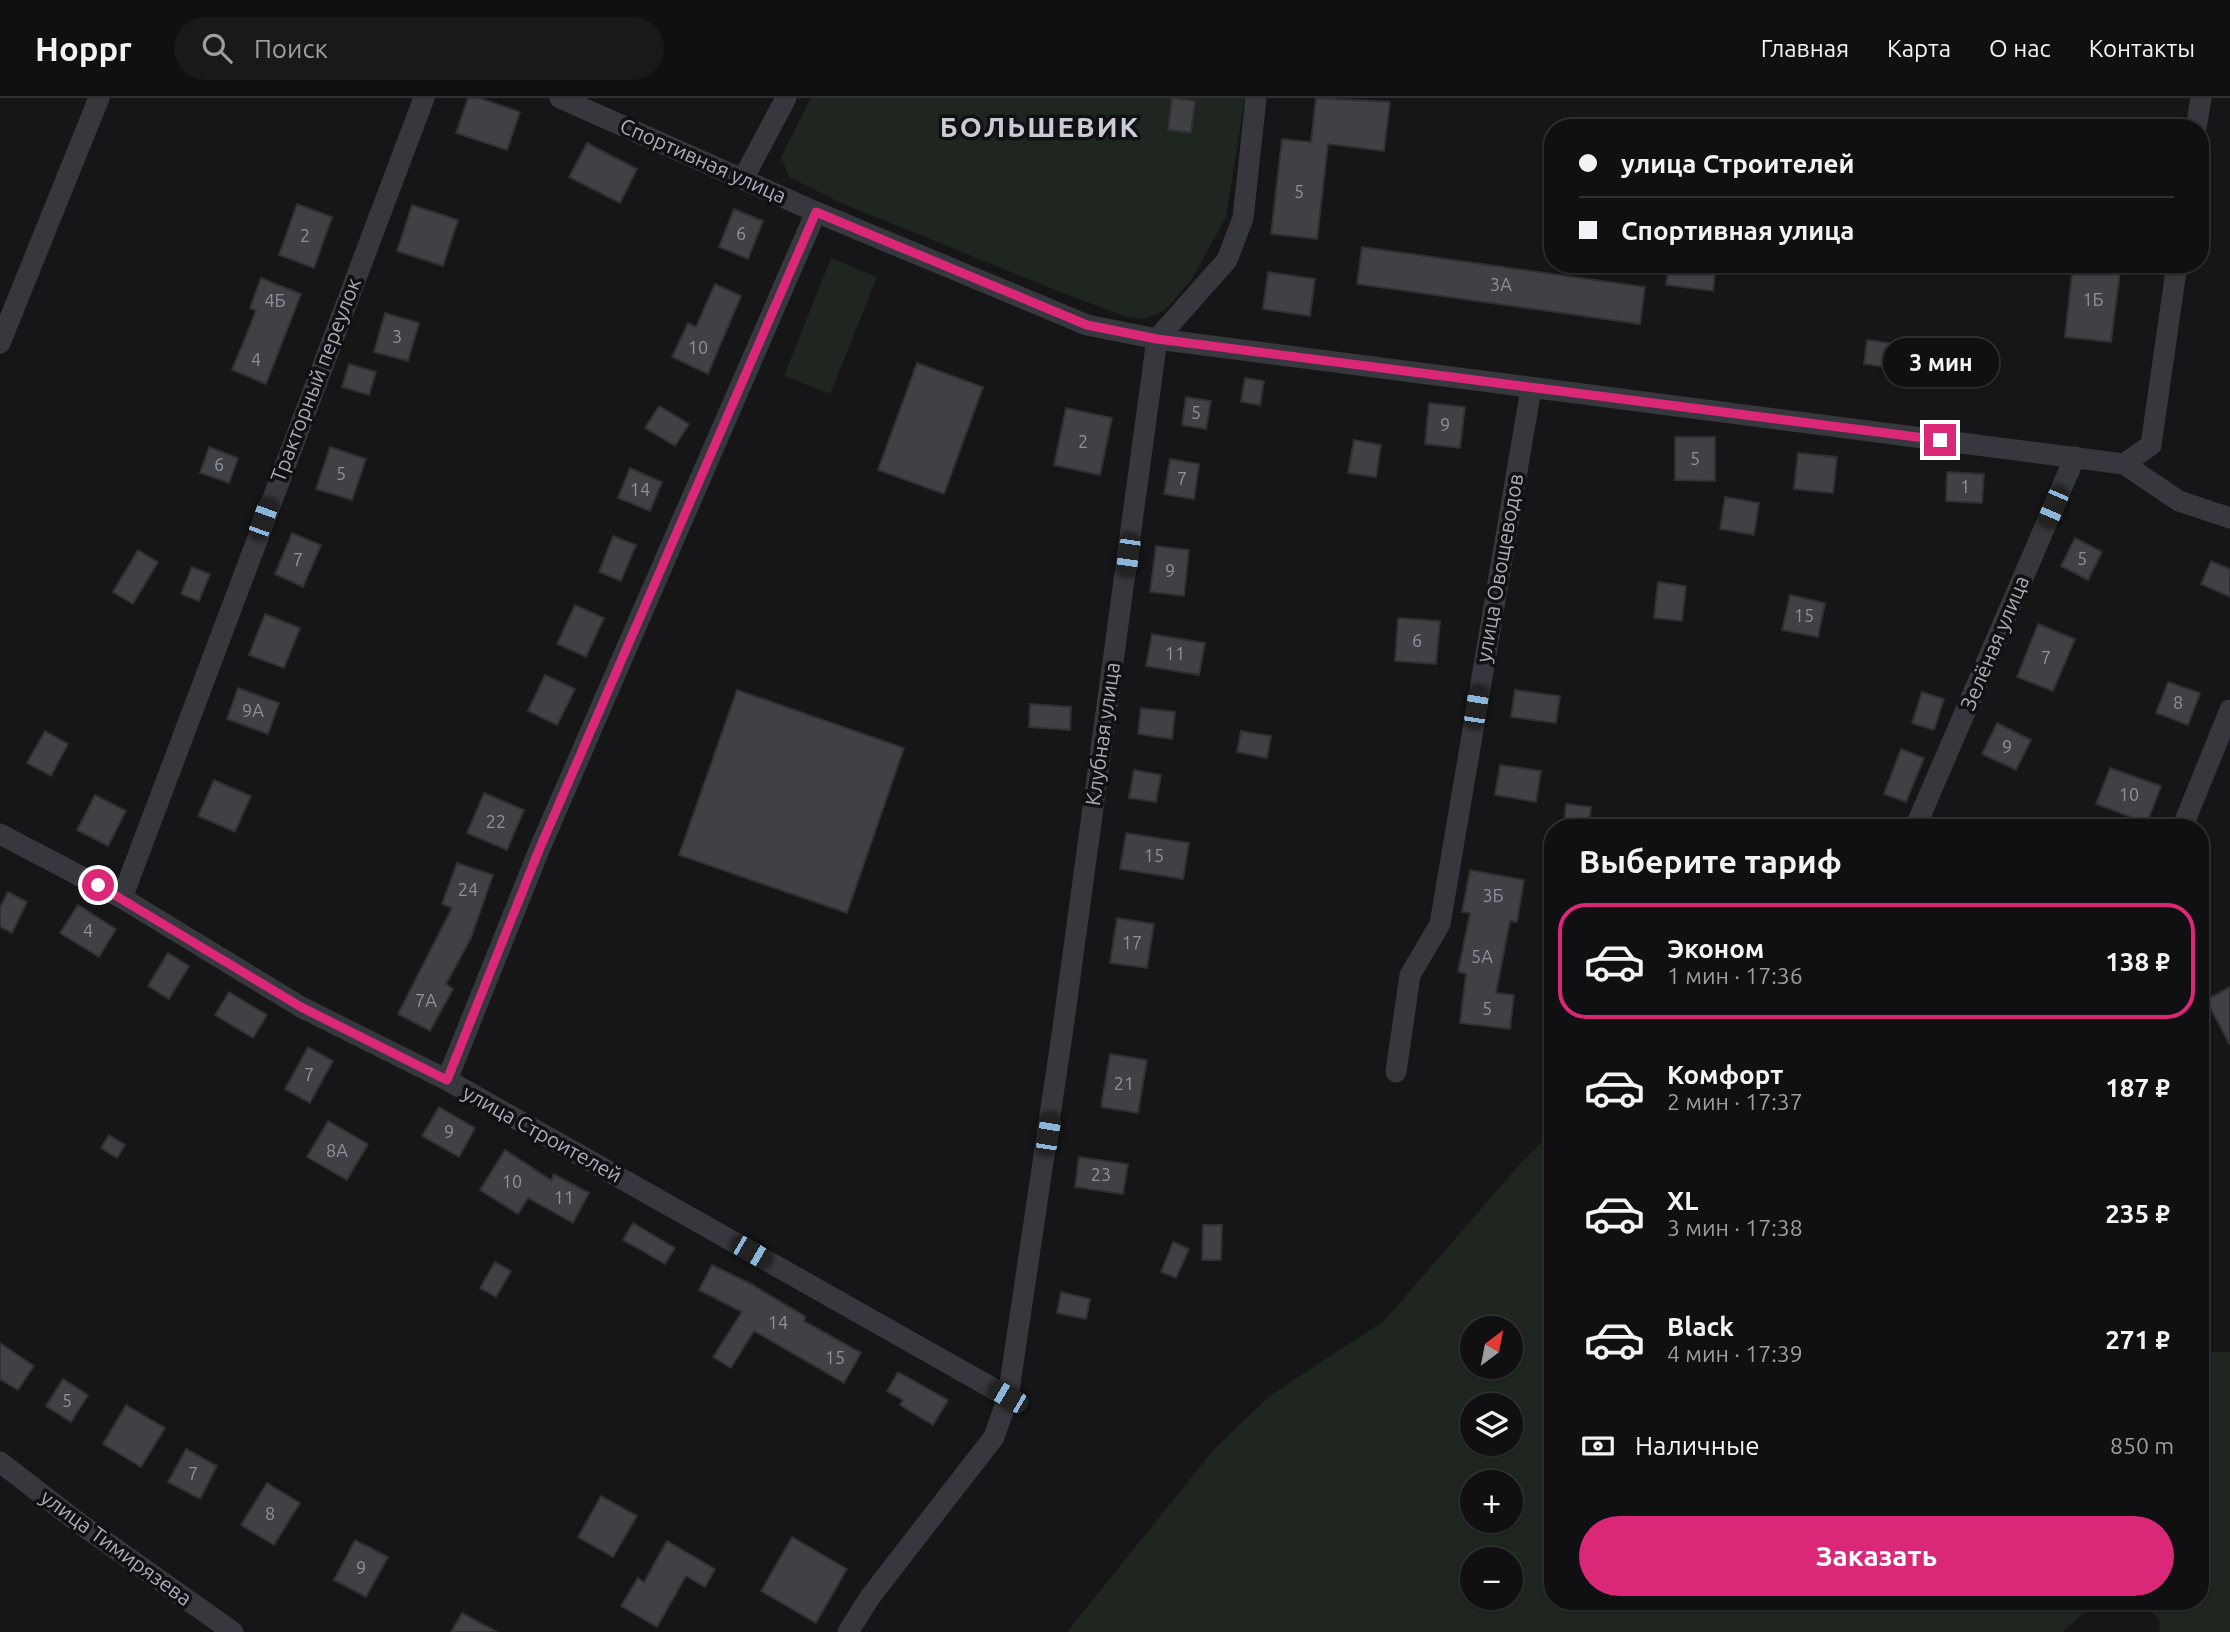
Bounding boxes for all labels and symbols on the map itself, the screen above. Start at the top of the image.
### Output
district label: БОЛЬШЕВИК [940,111,1140,142]
street label: Спортивная улица [617,113,790,208]
house number: 5 [1294,181,1304,201]
house number: 6 [736,223,746,243]
house number: 2 [300,225,310,245]
street label: Тракторный переулок [265,274,365,485]
house number: 3А [1490,274,1512,294]
house number: 1Б [2082,289,2104,309]
house number: 4Б [264,290,286,310]
house number: 3 [392,326,402,346]
house number: 10 [688,337,708,357]
callout: 3 мин [1882,338,1998,388]
house number: 4 [251,349,261,369]
house number: 5 [1191,402,1201,422]
house number: 9 [1440,414,1450,434]
route end [1924,424,1956,456]
house number: 2 [1078,431,1088,451]
house number: 5 [1690,448,1700,468]
house number: 6 [214,454,224,474]
house number: 5 [336,463,346,483]
house number: 7 [1177,468,1187,488]
street label: улица Овощеводов [1471,472,1527,664]
house number: 1 [1960,476,1970,496]
house number: 14 [630,479,650,499]
car [2036,484,2071,530]
car [246,496,281,542]
car [1115,533,1142,577]
house number: 5 [2077,548,2087,568]
house number: 7 [293,549,303,569]
house number: 9 [1165,560,1175,580]
street label: Зелёная улица [1955,572,2033,714]
house number: 15 [1794,605,1814,625]
house number: 6 [1412,630,1422,650]
house number: 11 [1165,643,1185,663]
house number: 7 [2041,647,2051,667]
street label: Клубная улица [1080,661,1124,807]
car [1463,685,1490,729]
house number: 8 [2173,692,2183,712]
house number: 9А [242,700,264,720]
house number: 9 [2002,736,2012,756]
house number: 10 [2119,784,2139,804]
house number: 22 [486,811,506,831]
house number: 15 [1144,845,1164,865]
route start [82,869,114,901]
house number: 24 [458,879,478,899]
house number: 3Б [1482,885,1504,905]
house number: 4 [83,920,93,940]
house number: 17 [1122,932,1142,952]
house number: 5А [1471,946,1493,966]
house number: 7А [415,990,437,1010]
house number: 5 [1482,998,1492,1018]
house number: 7 [304,1064,314,1084]
house number: 21 [1114,1073,1134,1093]
street label: улица Строителей [459,1079,626,1187]
car [1035,1112,1062,1156]
house number: 9 [444,1121,454,1141]
house number: 8А [326,1140,348,1160]
house number: 23 [1091,1164,1111,1184]
house number: 10 [502,1171,522,1191]
house number: 11 [554,1187,574,1207]
car [728,1232,775,1272]
house number: 14 [768,1312,788,1332]
north arrow [1460,1316,1522,1379]
house number: 15 [825,1347,845,1367]
car [985,1377,1032,1417]
house number: 5 [62,1390,72,1410]
house number: 7 [188,1463,198,1483]
street label: улица Тимирязева [36,1484,197,1610]
house number: 8 [265,1503,275,1523]
house number: 9 [356,1557,366,1577]

